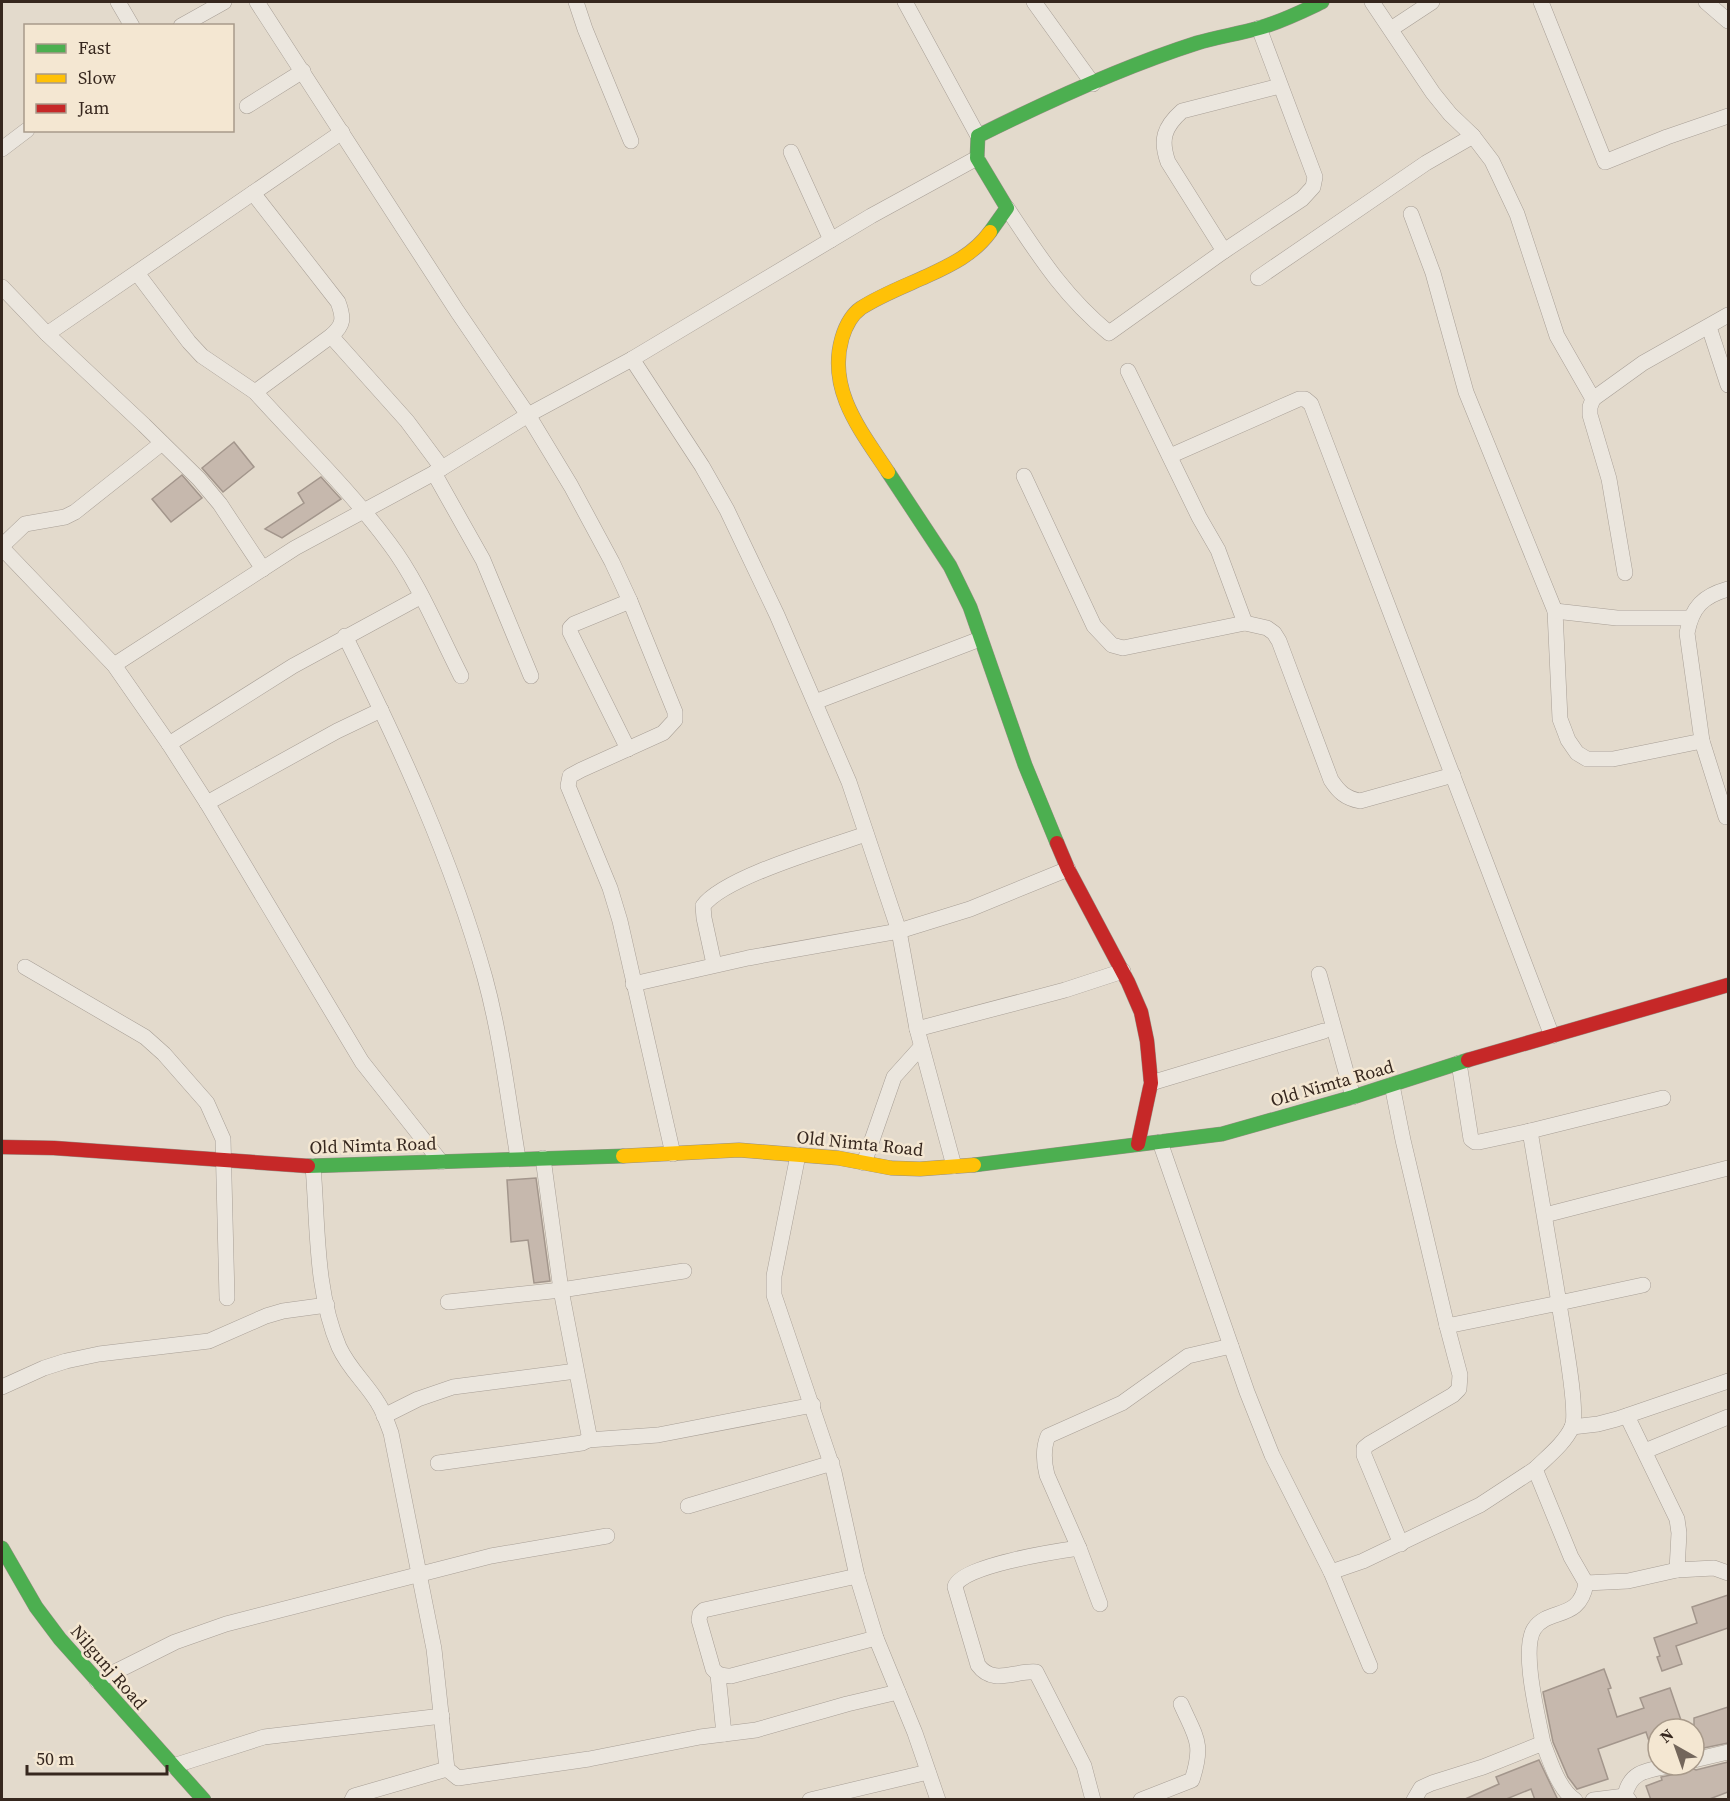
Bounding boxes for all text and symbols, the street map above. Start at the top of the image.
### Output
legend [24,24,234,132]
text: Fast [78,35,111,60]
text: Slow [78,65,116,90]
text: Jam [77,95,110,120]
street label: Old Nimta Road [1267,1053,1397,1113]
street label: Old Nimta Road [795,1124,925,1162]
street label: Old Nimta Road [309,1130,437,1160]
street label: Nilgunj Road [65,1619,153,1715]
north arrow [1646,1717,1706,1777]
text: N [1655,1723,1678,1748]
scale bar [27,1738,166,1776]
text: 50 m [36,1746,74,1771]

